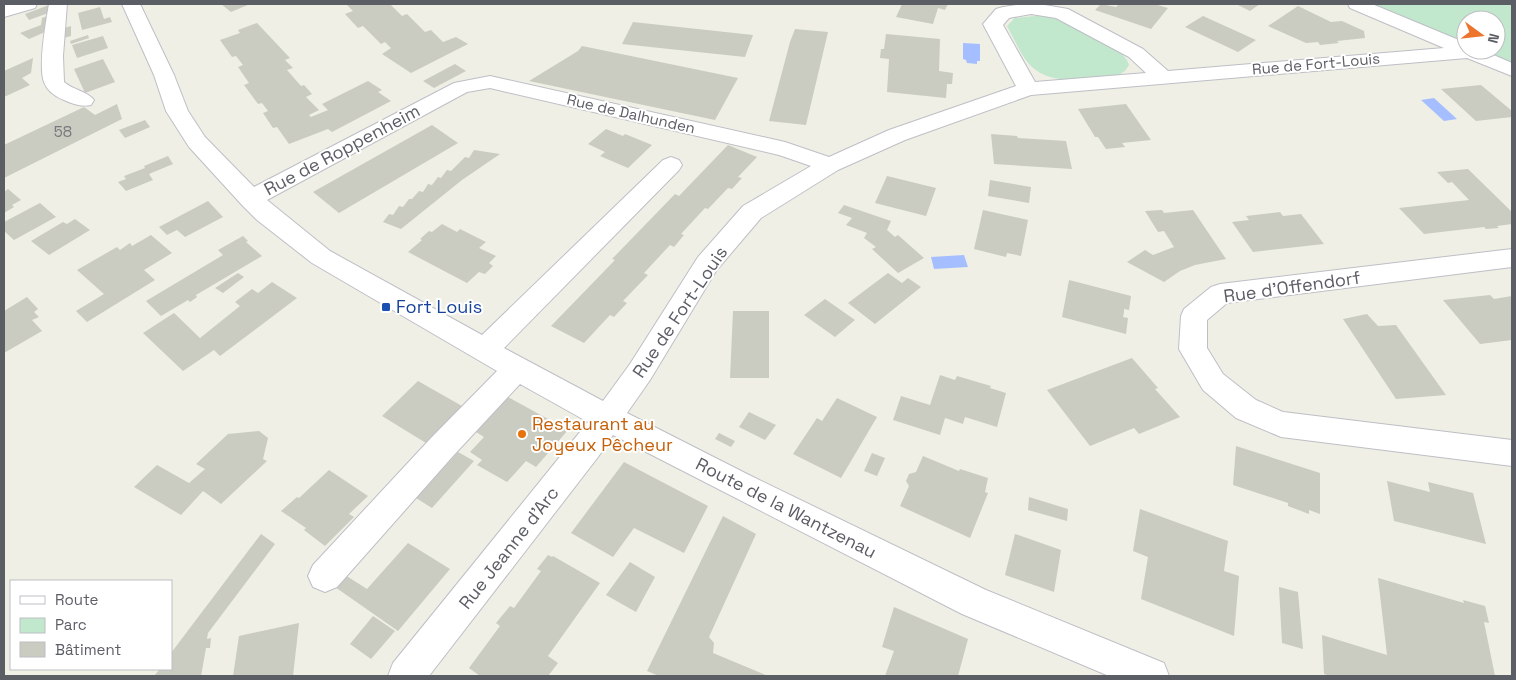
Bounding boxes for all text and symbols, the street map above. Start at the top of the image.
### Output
north arrow [1456,10,1506,60]
text: N [1484,31,1503,45]
street label: Rue de Fort-Louis [1251,48,1381,79]
street label: Rue de Dalhunden [565,89,697,138]
street label: Rue de Roppenheim [260,99,424,200]
house number: 58 [54,122,72,141]
street label: Rue de Fort-Louis [627,241,732,382]
street label: Rue d'Offendorf [1222,266,1362,308]
place label: Fort Louis [396,295,482,318]
marker: Fort Louis [380,301,392,313]
place label: Restaurant au Joyeux Pêcheur [532,412,673,456]
marker: Restaurant au Joyeux Pêcheur [516,428,528,440]
street label: Route de la Wantzenau [692,452,880,563]
street label: Rue Jeanne d'Arc [454,482,564,614]
legend [10,580,172,670]
text: Route [55,590,99,609]
text: Parc [55,615,87,634]
text: Bâtiment [55,640,121,659]

